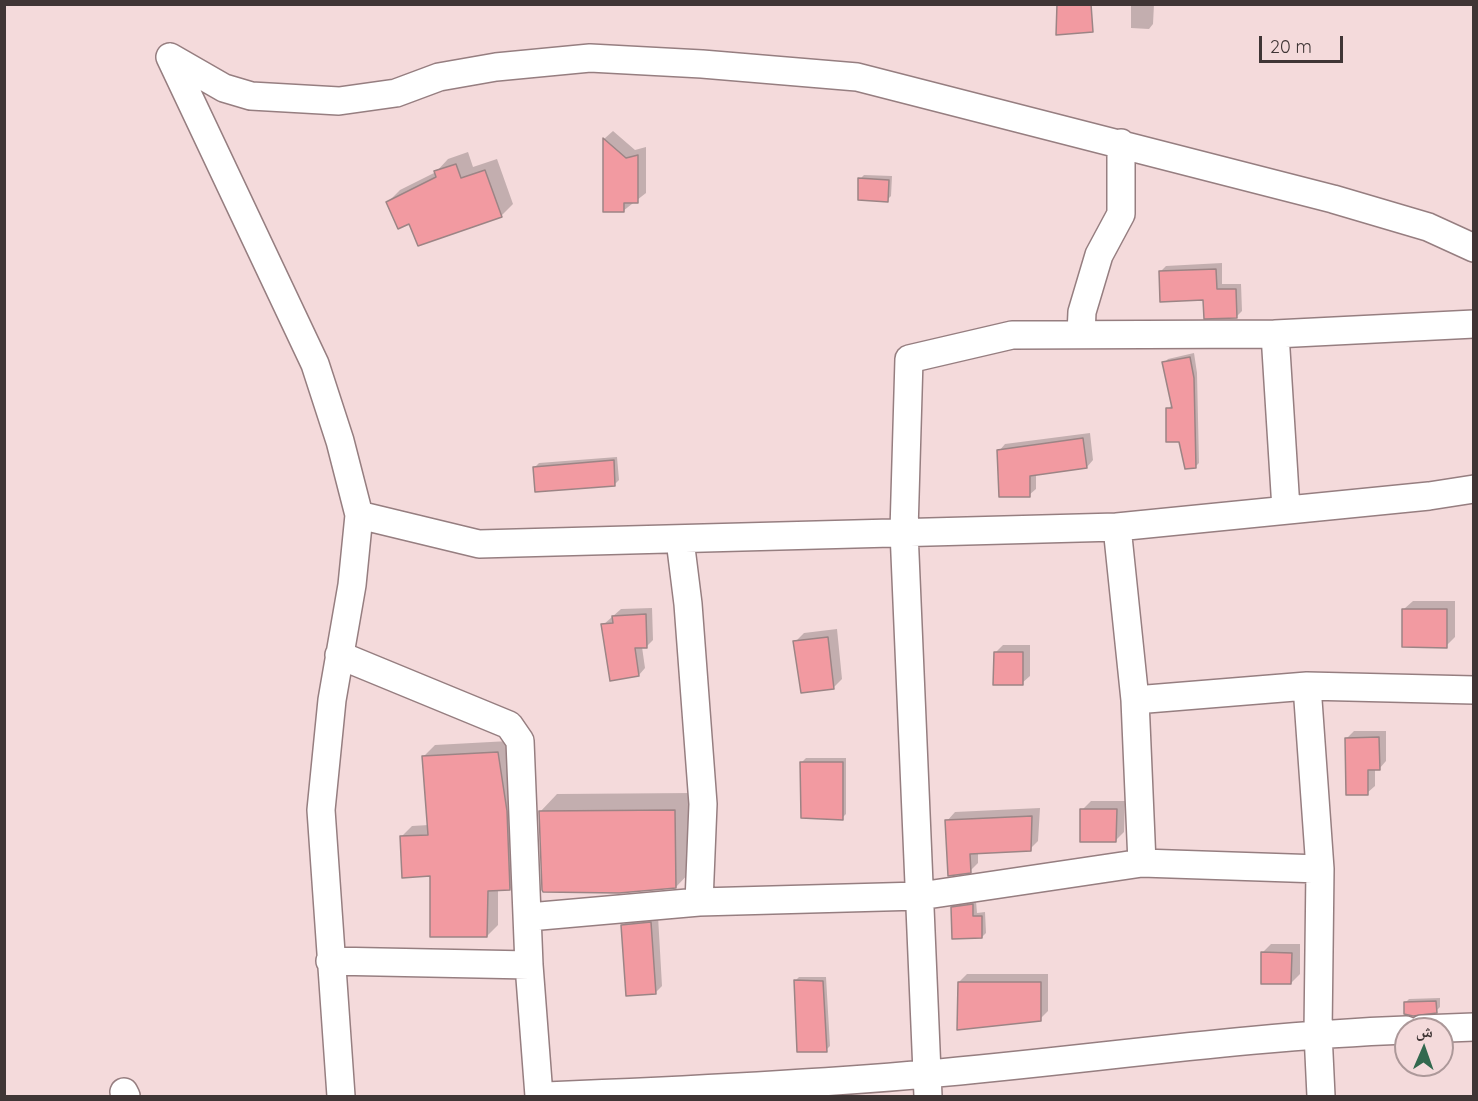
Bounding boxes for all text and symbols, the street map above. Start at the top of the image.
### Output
scale bar [1262,24,1346,62]
text: 20 m [1270,35,1312,58]
north arrow [1394,1017,1454,1077]
text: ش [1416,1021,1433,1041]

